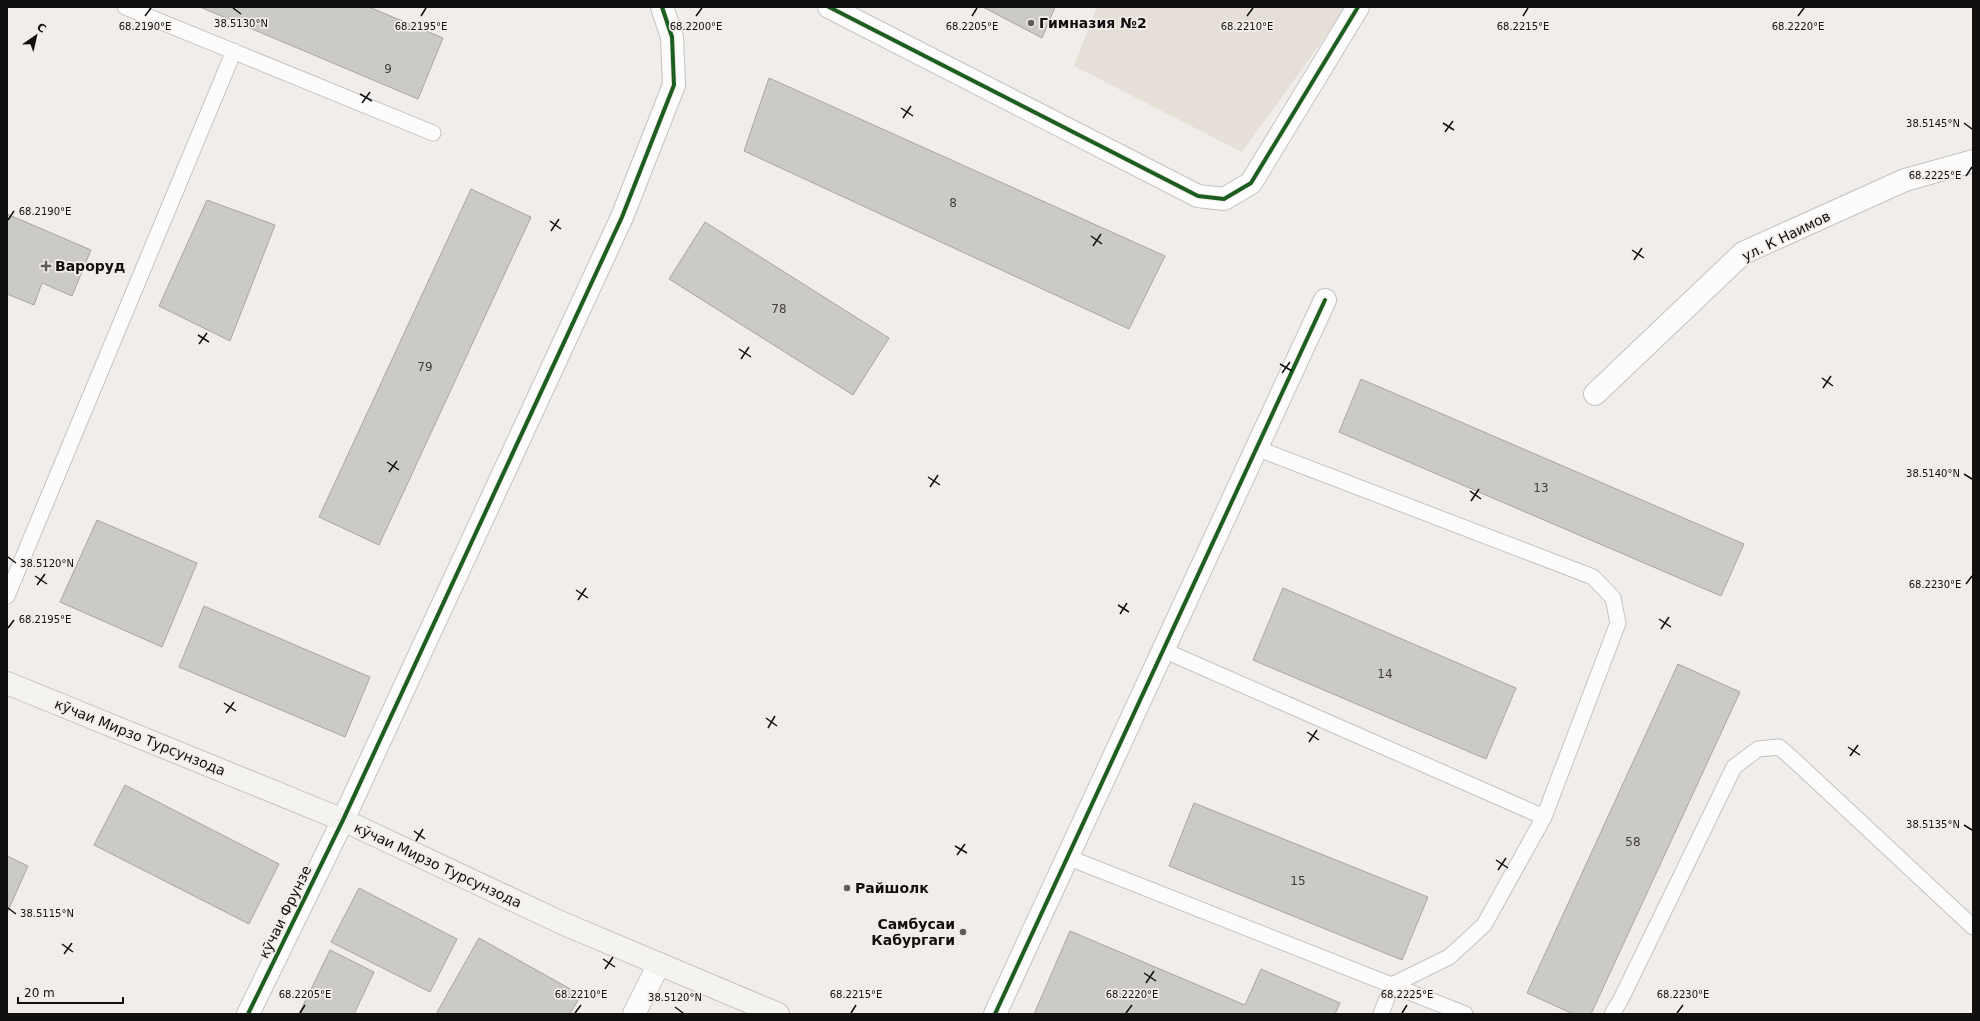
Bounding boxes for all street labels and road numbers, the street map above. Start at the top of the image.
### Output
street label: ул. К Наимов [1739,208,1833,264]
street label: кӯчаи Мирзо Турсунзода [52,695,228,779]
street label: кӯчаи Мирзо Турсунзода [352,819,524,911]
street label: кӯчаи Фрунзе [256,863,314,961]

